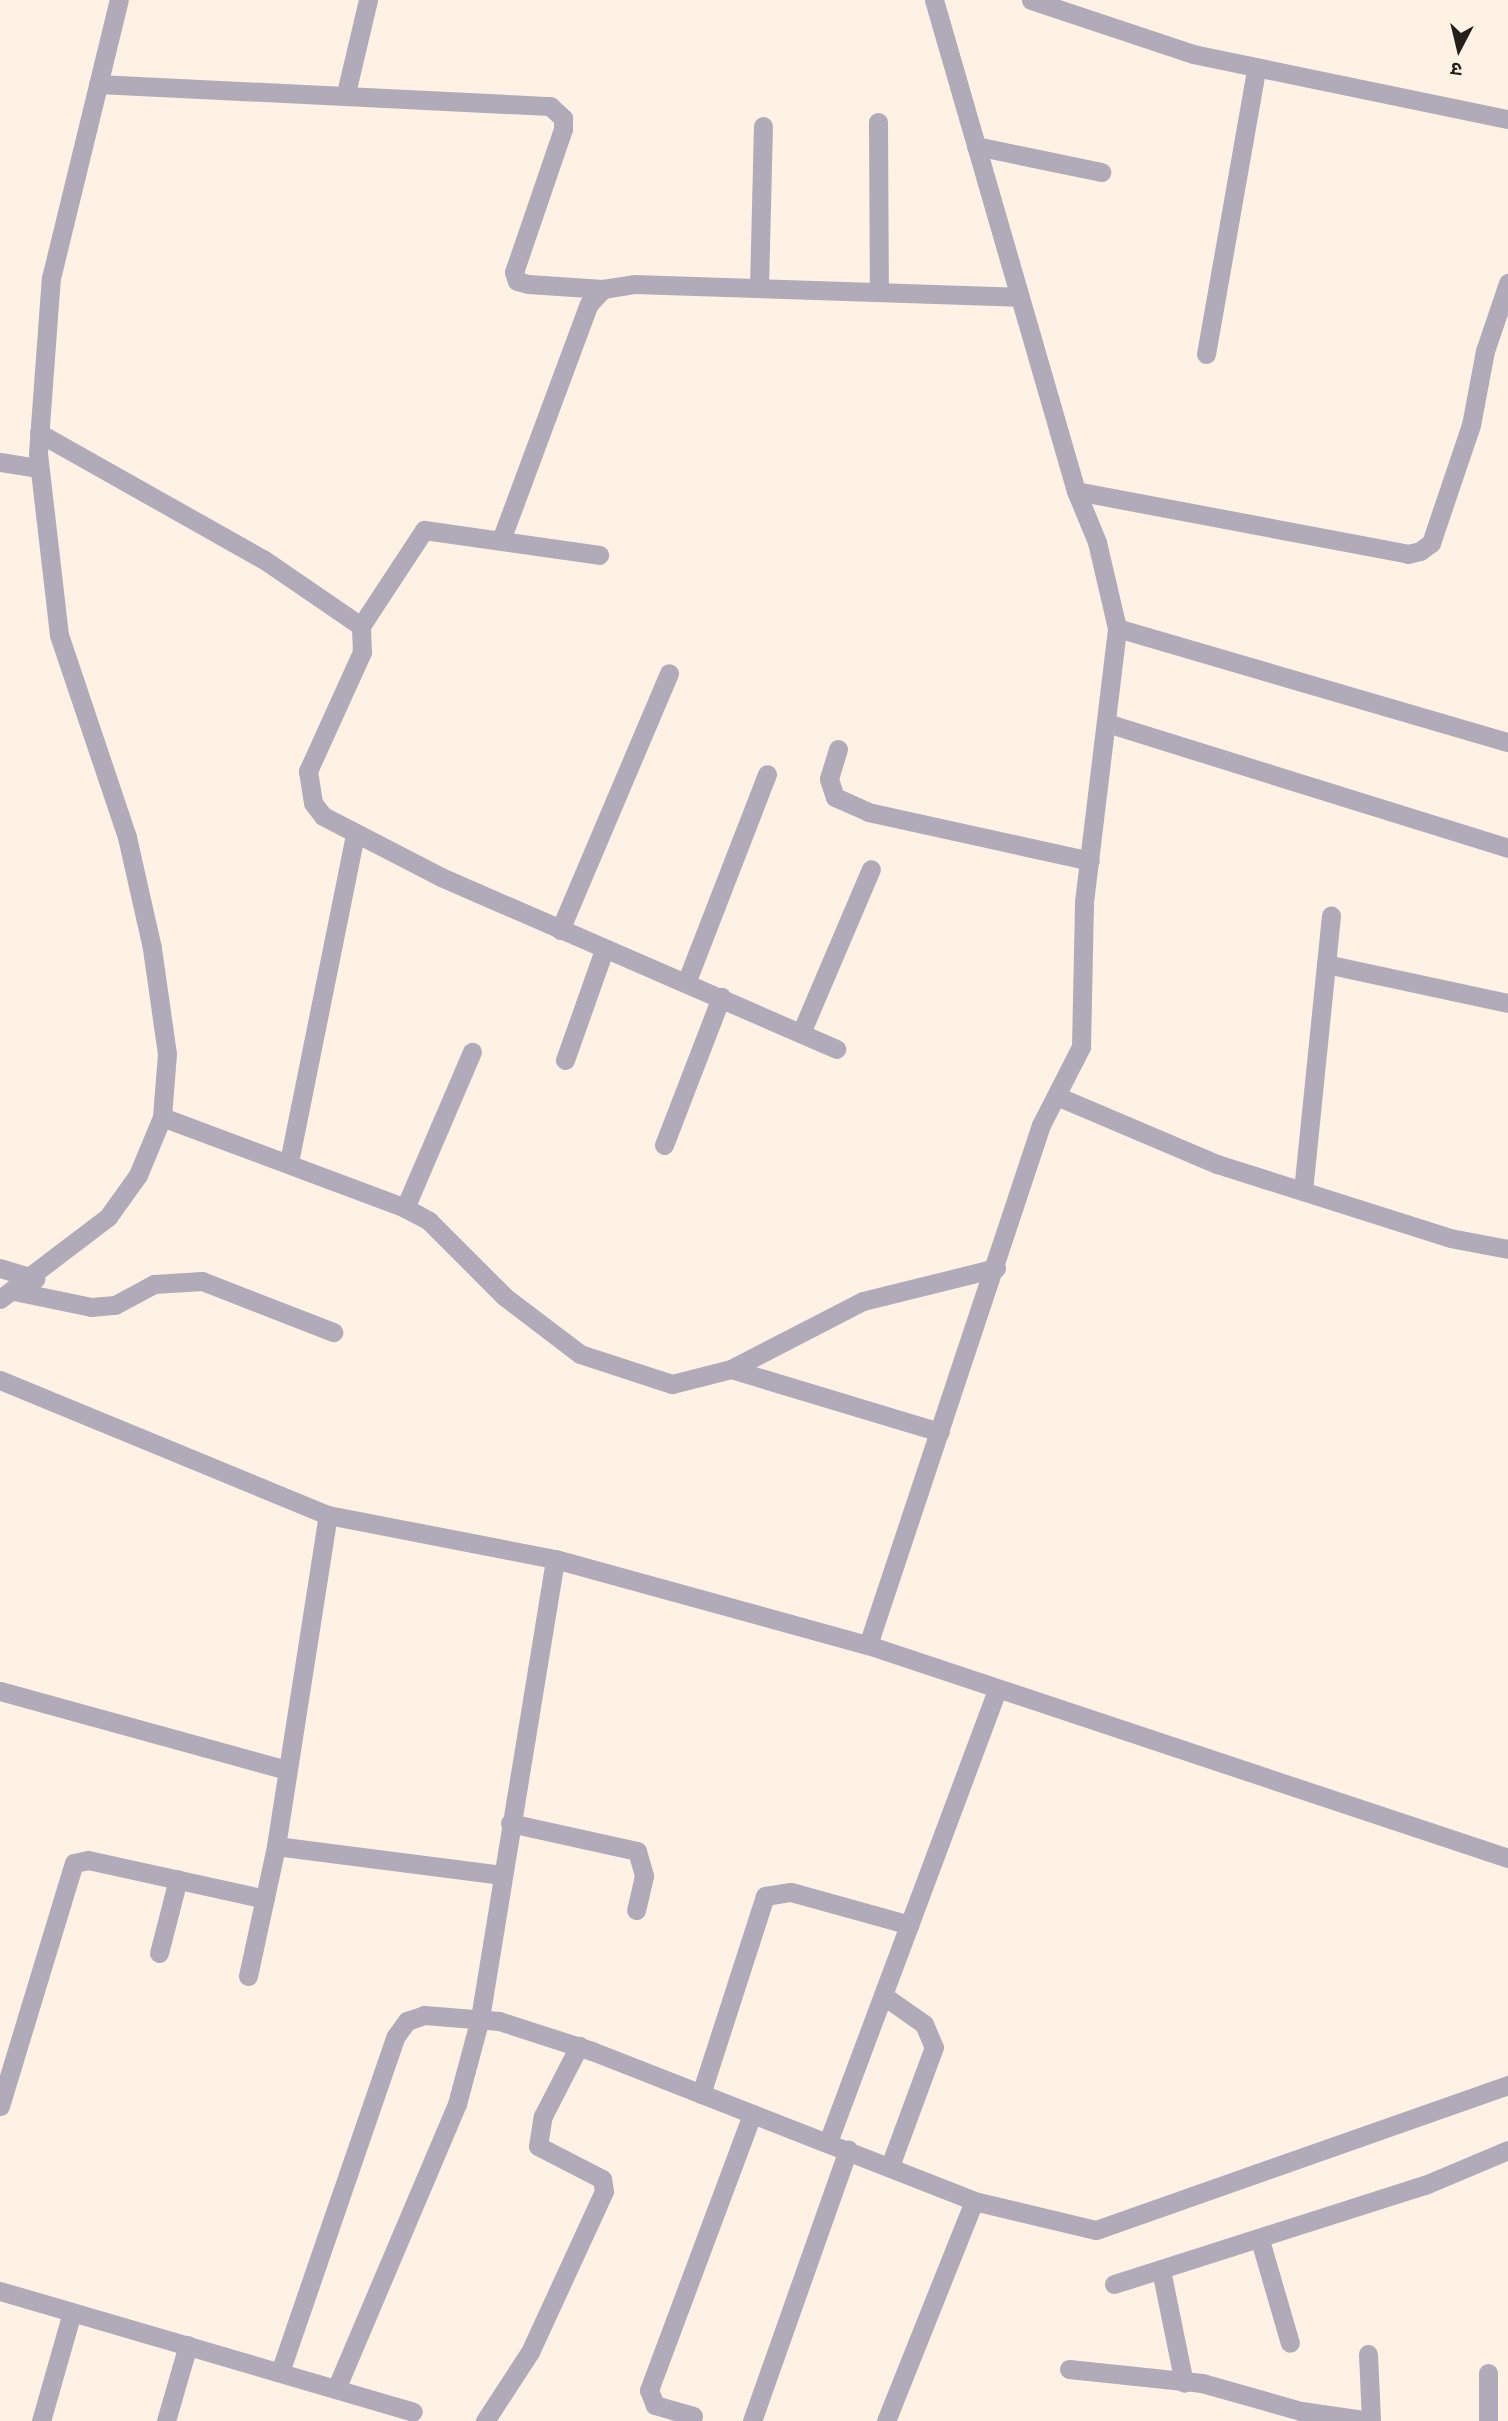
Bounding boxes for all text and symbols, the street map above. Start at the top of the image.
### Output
north arrow [1424,14,1494,84]
text: उ [1450,58,1463,81]

